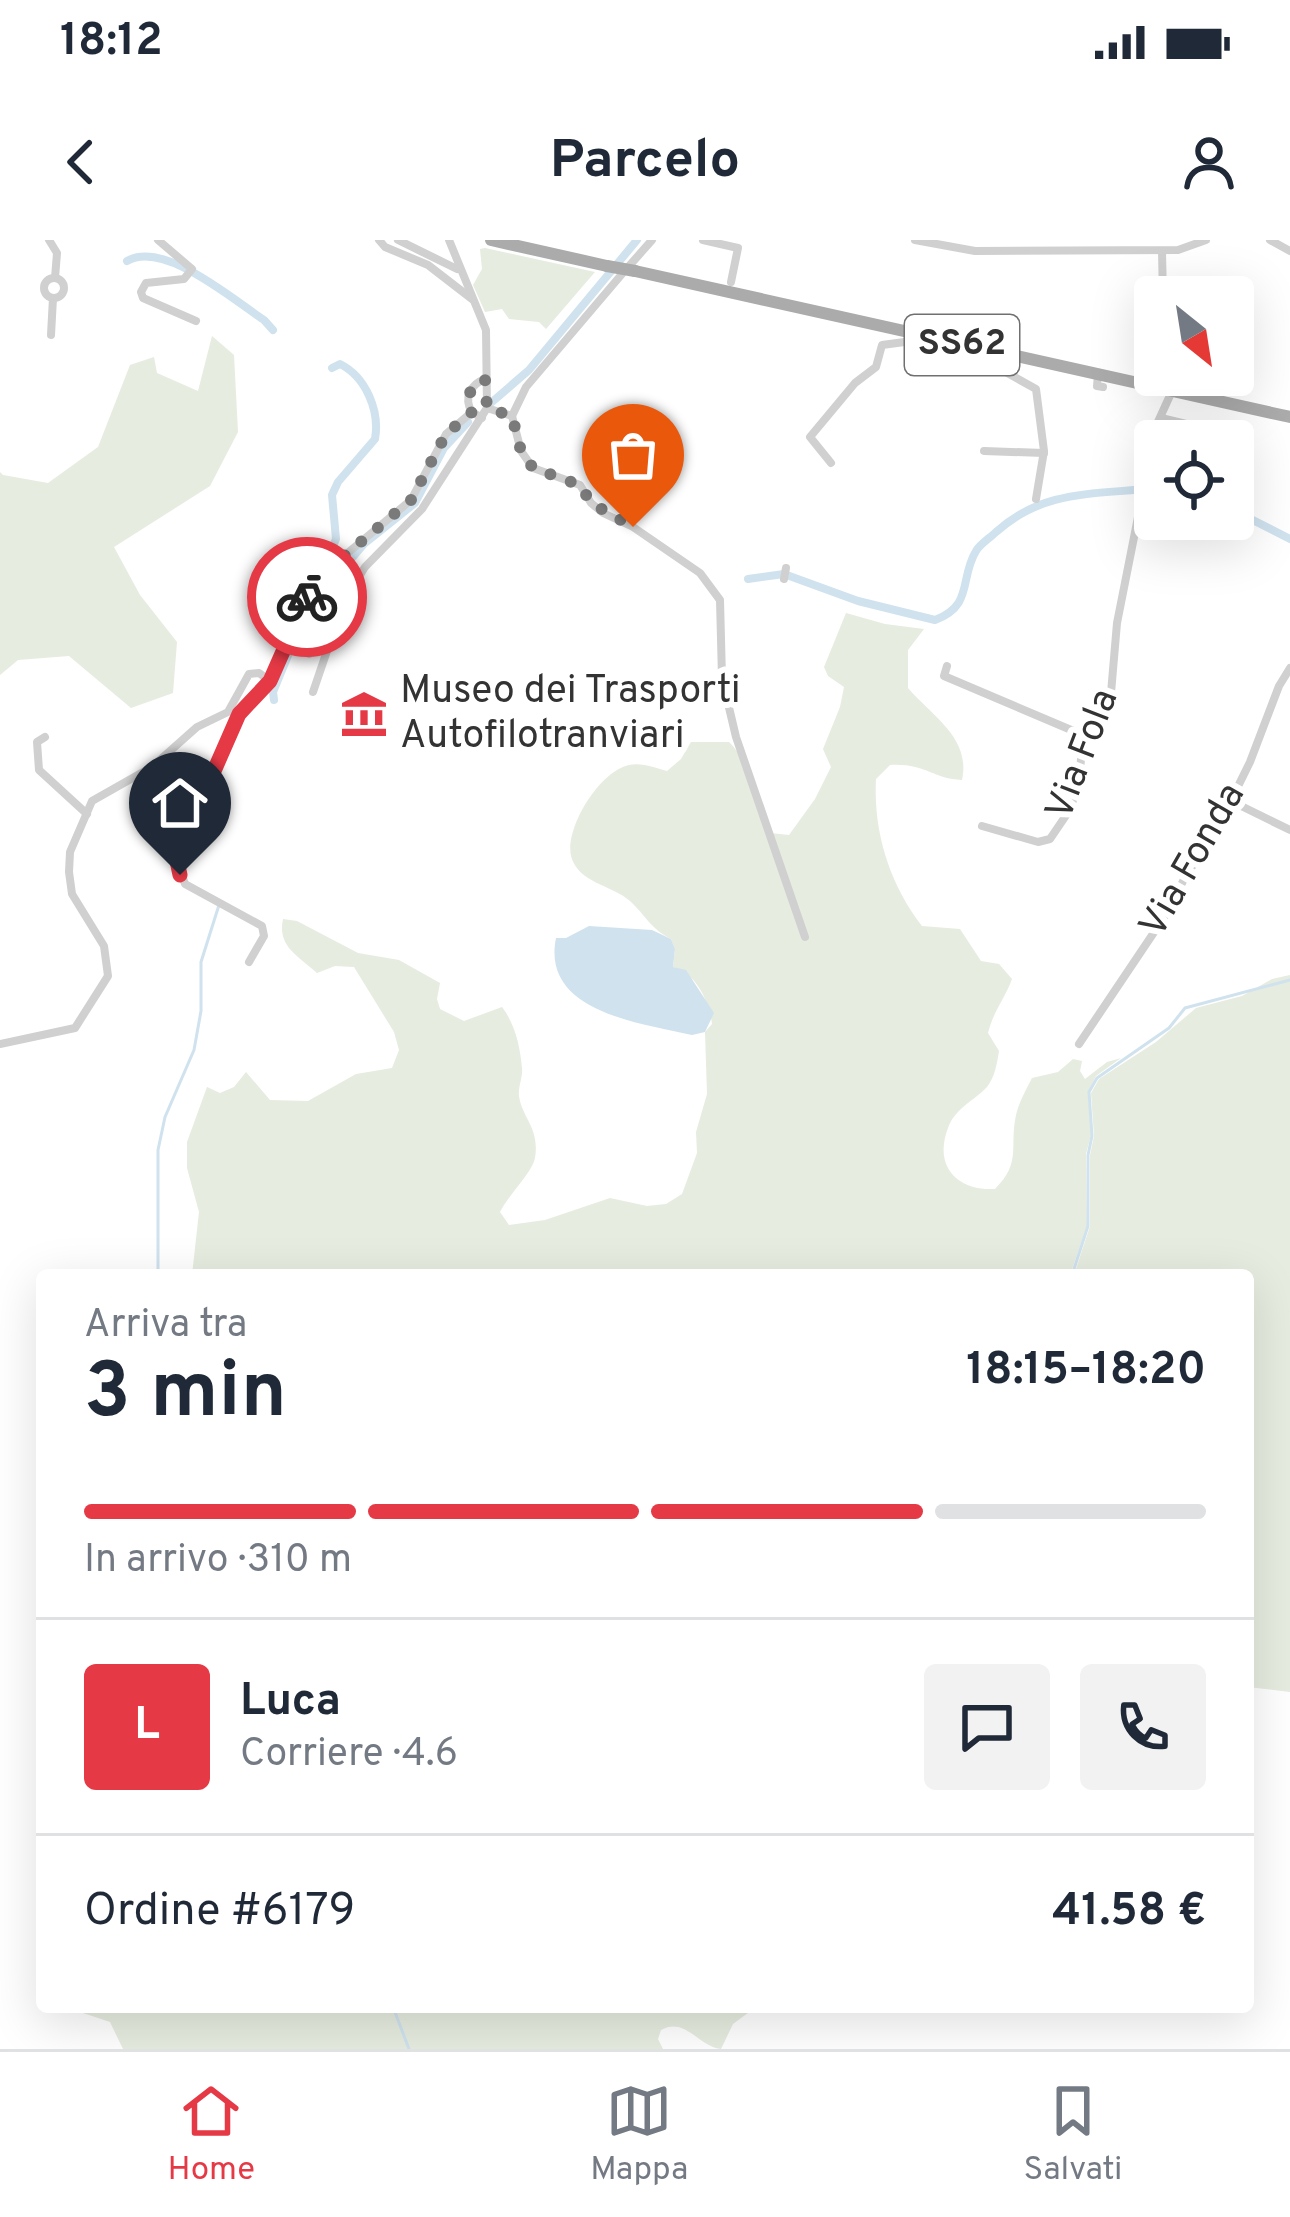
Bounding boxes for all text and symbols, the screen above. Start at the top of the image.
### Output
text: 18:12 [60,14,163,71]
text: Parcelo [550,128,740,197]
icon: back [48,129,114,195]
icon: person [1176,129,1242,195]
north arrow [1134,276,1254,396]
map controls [1134,276,1254,540]
road number: SS62 [905,315,1019,375]
pin [582,404,684,527]
button: locate [1134,420,1254,540]
icon: bag [600,422,666,488]
courier [247,537,367,657]
icon: bike [274,564,340,630]
place label: Museo dei Trasporti Autofilotranviari [400,668,741,762]
street label: Via Fola [1037,683,1131,827]
museum icon: Museo dei Trasporti Autofilotranviari [339,689,389,739]
pin [129,752,231,875]
icon: home [147,770,213,836]
street label: Via Fonda [1130,775,1258,947]
text: Arriva tra [84,1302,247,1351]
text: 18:15–18:20 [966,1343,1206,1400]
text: 3 min [84,1346,287,1445]
text: In arrivo · 310 m [84,1537,352,1586]
button: chat [924,1664,1050,1790]
button: phone [1080,1664,1206,1790]
text: Luca [240,1674,341,1731]
text: L [134,1698,160,1755]
text: Corriere · 4.6 [240,1731,458,1780]
text: Ordine #6179 [84,1884,356,1941]
text: 41.58 € [1052,1884,1206,1941]
tab: Home [168,2078,255,2192]
tab: Mappa [590,2078,688,2192]
tab: Salvati [1023,2078,1122,2192]

